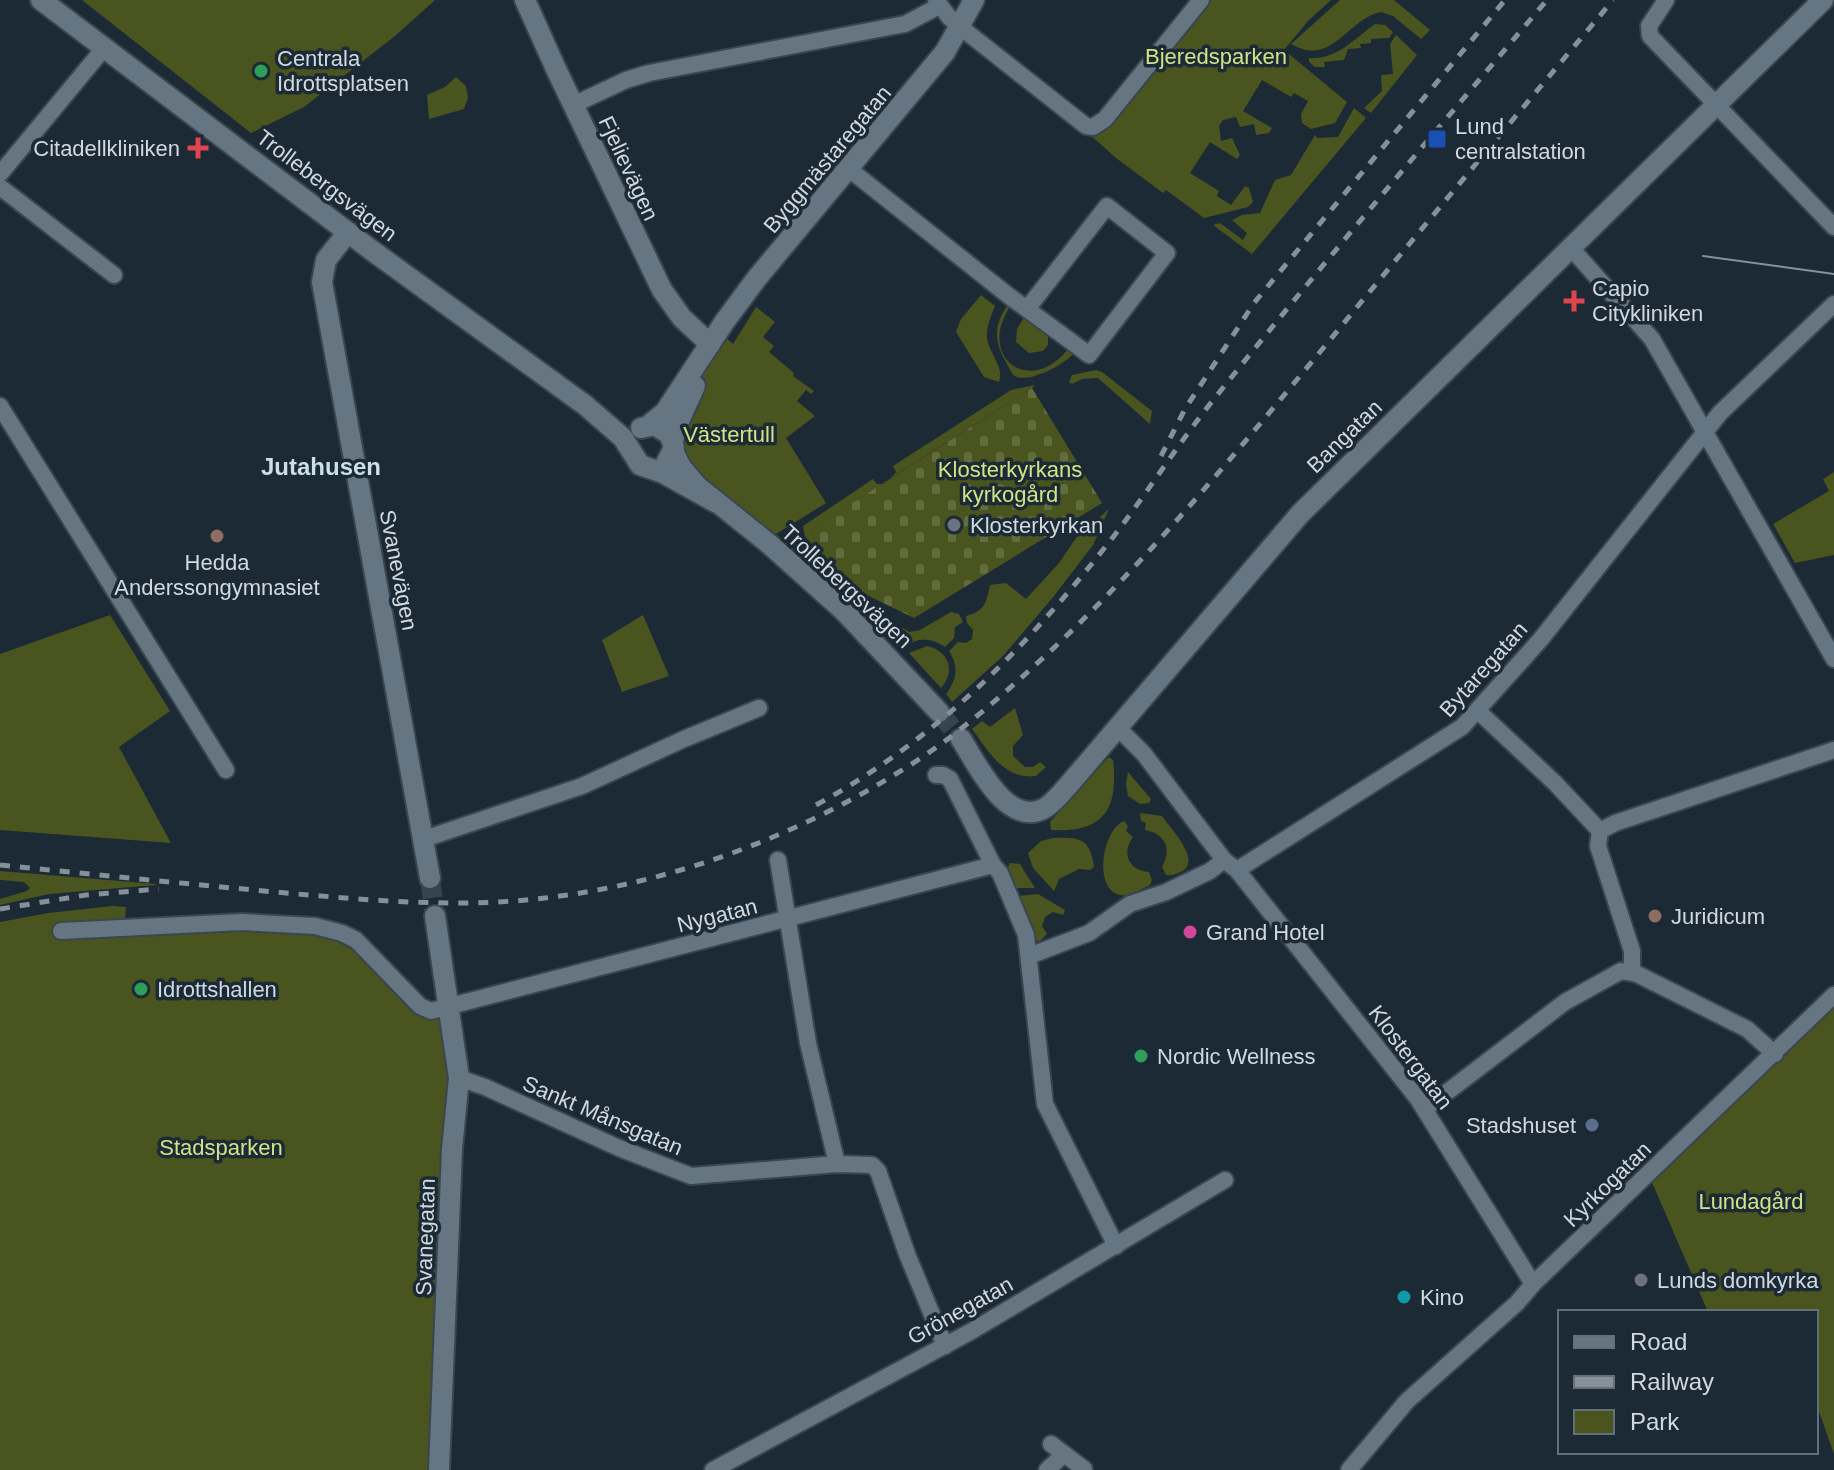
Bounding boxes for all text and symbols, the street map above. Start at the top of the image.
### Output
park label: Bjeredsparken [1145,44,1287,69]
place label: Centrala Idrottsplatsen [277,46,409,96]
marker: Centrala Idrottsplatsen [252,62,270,80]
street label: Byggmästaregatan [758,81,896,238]
street label: Fjelievägen [593,112,664,224]
place label: Lund centralstation [1455,114,1586,164]
street label: Trollebergsvägen [252,125,402,246]
marker: Lund centralstation [1426,128,1448,150]
place label: Citadellkliniken [33,136,180,161]
marker: Citadellkliniken [187,137,209,159]
place label: Capio Citykliniken [1592,276,1703,326]
marker: Capio Citykliniken [1563,290,1585,312]
street label: Bangatan [1302,395,1387,478]
park label: Västertull [683,422,775,447]
district label: Jutahusen [261,453,381,480]
park label: Klosterkyrkans kyrkogård [938,457,1082,507]
street label: Svanevägen [375,508,422,633]
place label: Klosterkyrkan [970,513,1103,538]
marker: Klosterkyrkan [945,516,963,534]
street label: Trollebergsvägen [776,520,917,653]
marker: Hedda Anderssongymnasiet [208,527,226,545]
place label: Hedda Anderssongymnasiet [114,550,320,600]
street label: Bytaregatan [1434,617,1532,722]
street label: Nygatan [674,893,760,938]
place label: Juridicum [1671,904,1765,929]
marker: Juridicum [1646,907,1664,925]
place label: Grand Hotel [1206,920,1325,945]
marker: Grand Hotel [1181,923,1199,941]
place label: Idrottshallen [157,977,277,1002]
marker: Idrottshallen [132,980,150,998]
street label: Klostergatan [1363,1000,1458,1114]
place label: Nordic Wellness [1157,1044,1316,1069]
marker: Nordic Wellness [1132,1047,1150,1065]
street label: Sankt Månsgatan [519,1071,686,1160]
place label: Stadshuset [1466,1113,1576,1138]
marker: Stadshuset [1583,1116,1601,1134]
park label: Stadsparken [159,1135,283,1160]
street label: Kyrkogatan [1559,1137,1656,1232]
street label: Svanegatan [411,1178,440,1296]
park label: Lundagård [1698,1189,1804,1214]
place label: Lunds domkyrka [1657,1268,1819,1293]
street label: Grönegatan [903,1271,1017,1350]
marker: Lunds domkyrka [1632,1271,1650,1289]
place label: Kino [1420,1285,1464,1310]
marker: Kino [1395,1288,1413,1306]
legend [1558,1310,1818,1454]
text: Road [1630,1328,1687,1355]
text: Railway [1630,1368,1714,1395]
text: Park [1630,1408,1680,1435]

